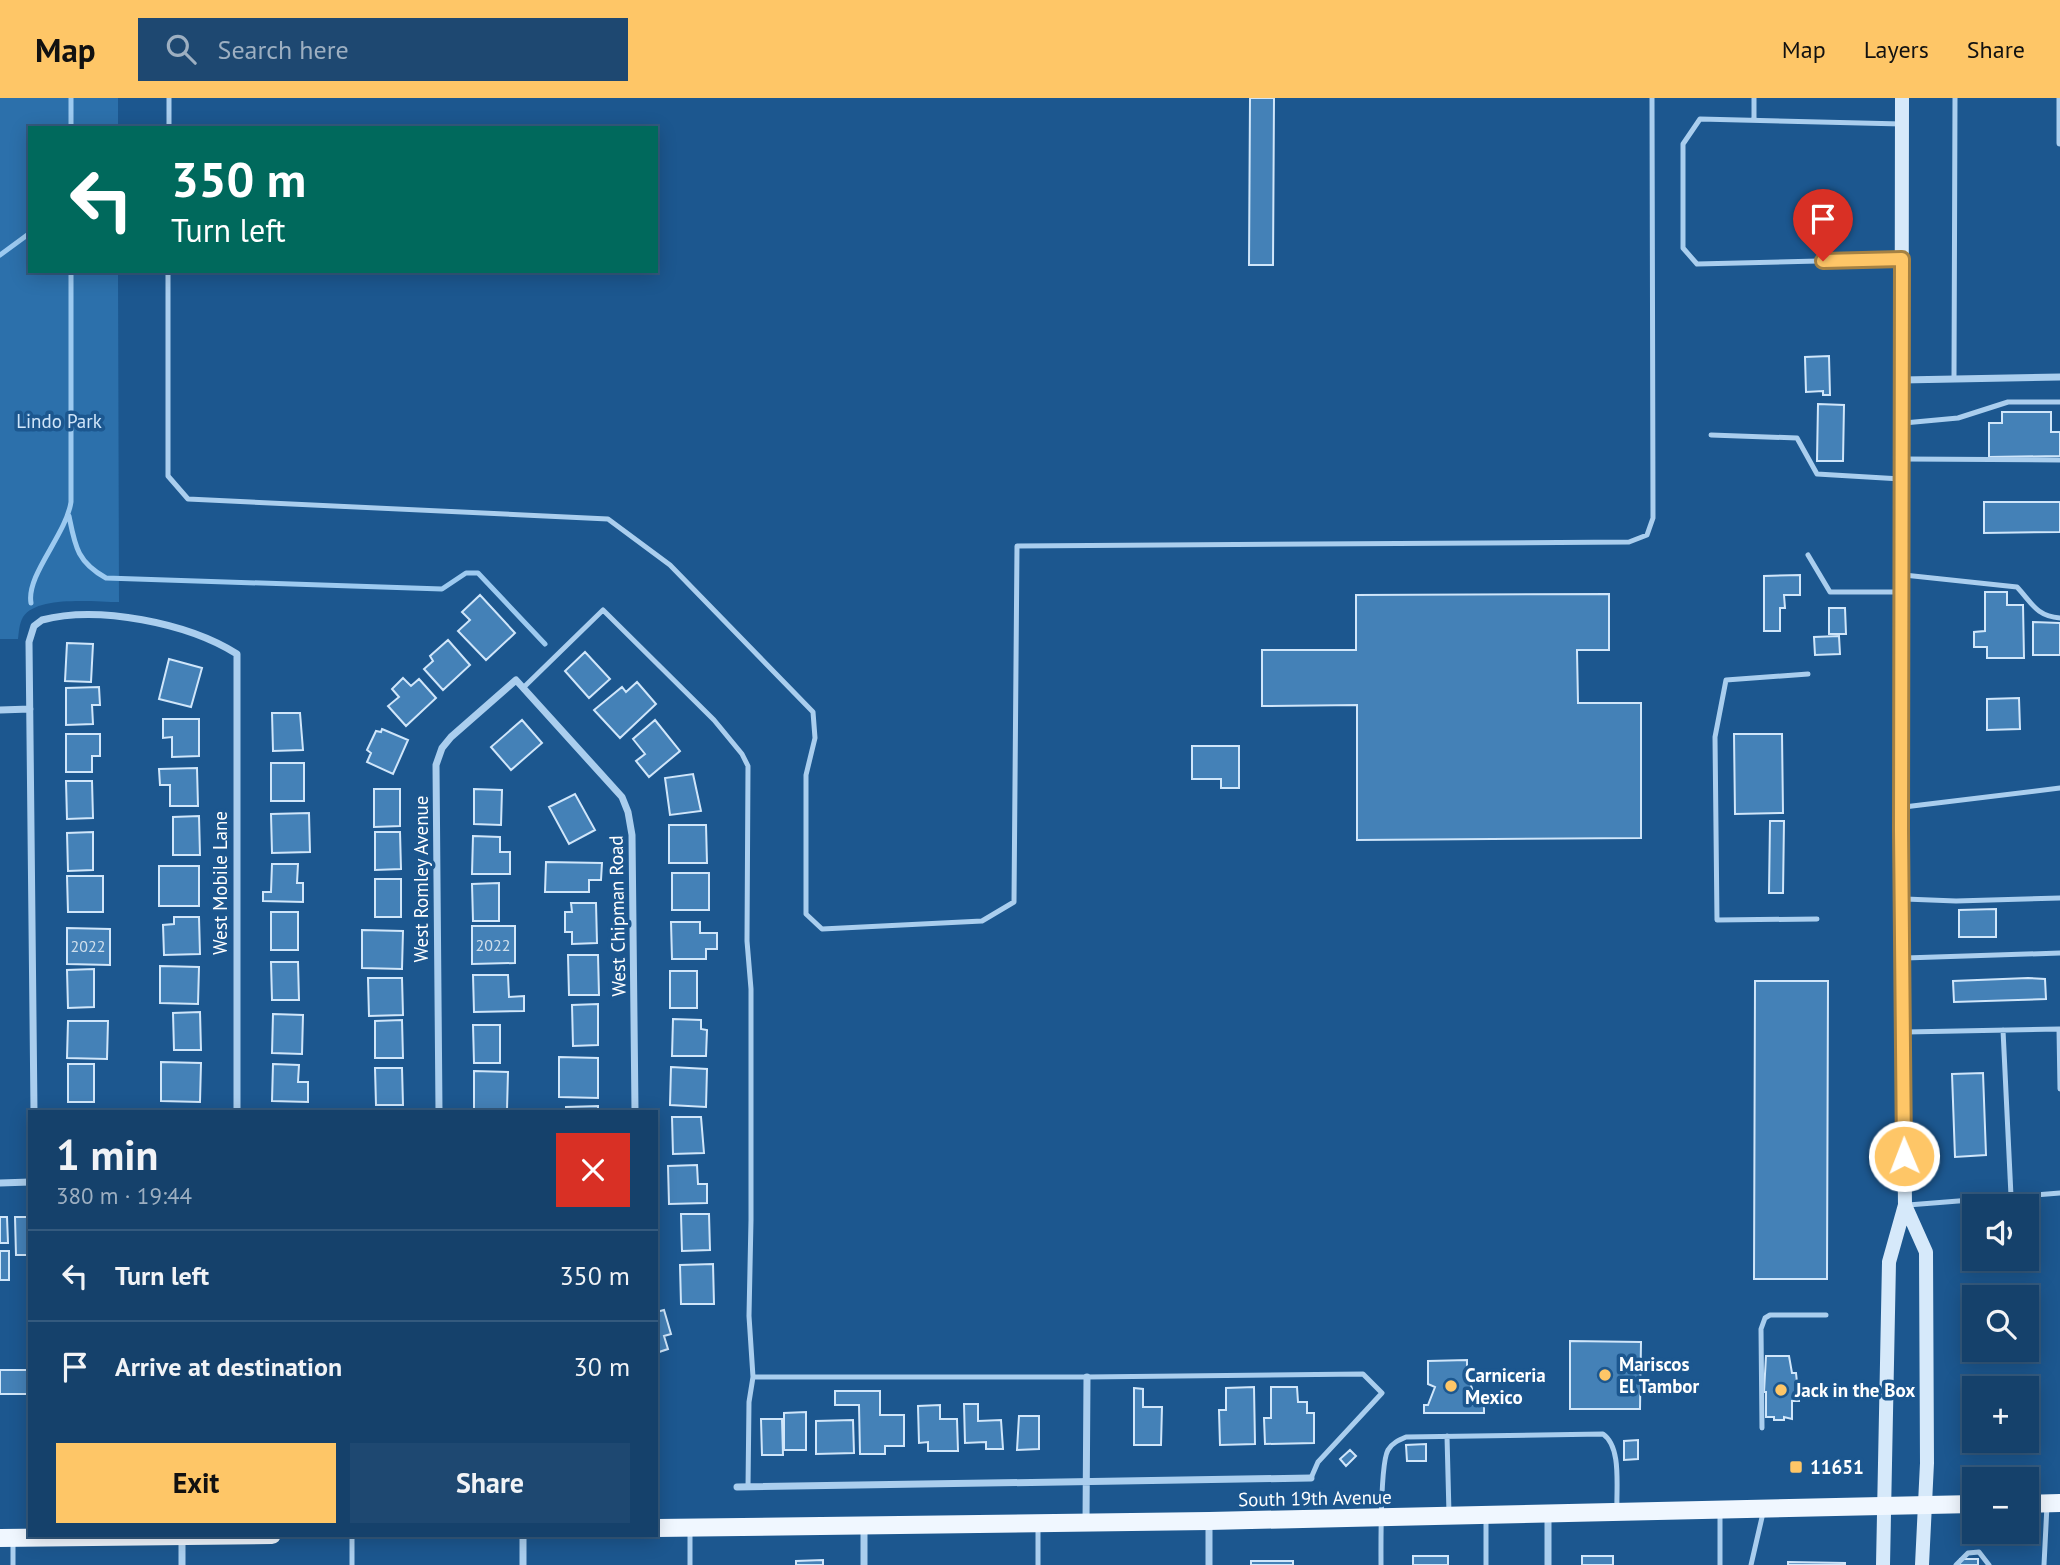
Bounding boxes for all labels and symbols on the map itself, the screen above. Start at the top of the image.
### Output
pin [1793,189,1853,261]
park label: Lindo Park [16,409,102,433]
street label: West Romley Avenue [409,796,433,962]
street label: West Mobile Lane [208,811,232,955]
street label: West Chipman Road [604,835,630,997]
house number: 2022 [476,935,510,955]
house number: 2022 [71,936,105,956]
position arrow [1867,1119,1941,1193]
place label: Mariscos El Tambor [1619,1352,1700,1398]
place label: Carniceria Mexico [1465,1363,1546,1409]
marker: Mariscos El Tambor [1597,1367,1613,1383]
marker: Carniceria Mexico [1443,1378,1459,1394]
place label: Jack in the Box [1794,1378,1915,1402]
marker: Jack in the Box [1773,1382,1789,1398]
place label: 11651 [1810,1455,1864,1479]
marker: 11651 [1788,1459,1804,1475]
street label: South 19th Avenue [1238,1485,1392,1511]

